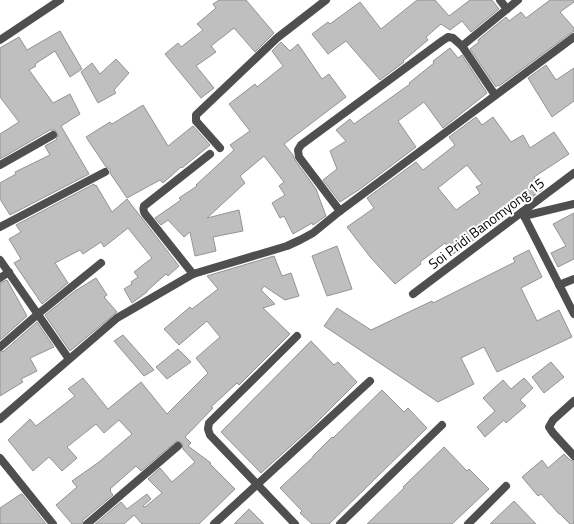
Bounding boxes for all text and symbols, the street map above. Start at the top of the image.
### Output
street label: Soi Pridi Banomyong 15 [424,172,549,274]

